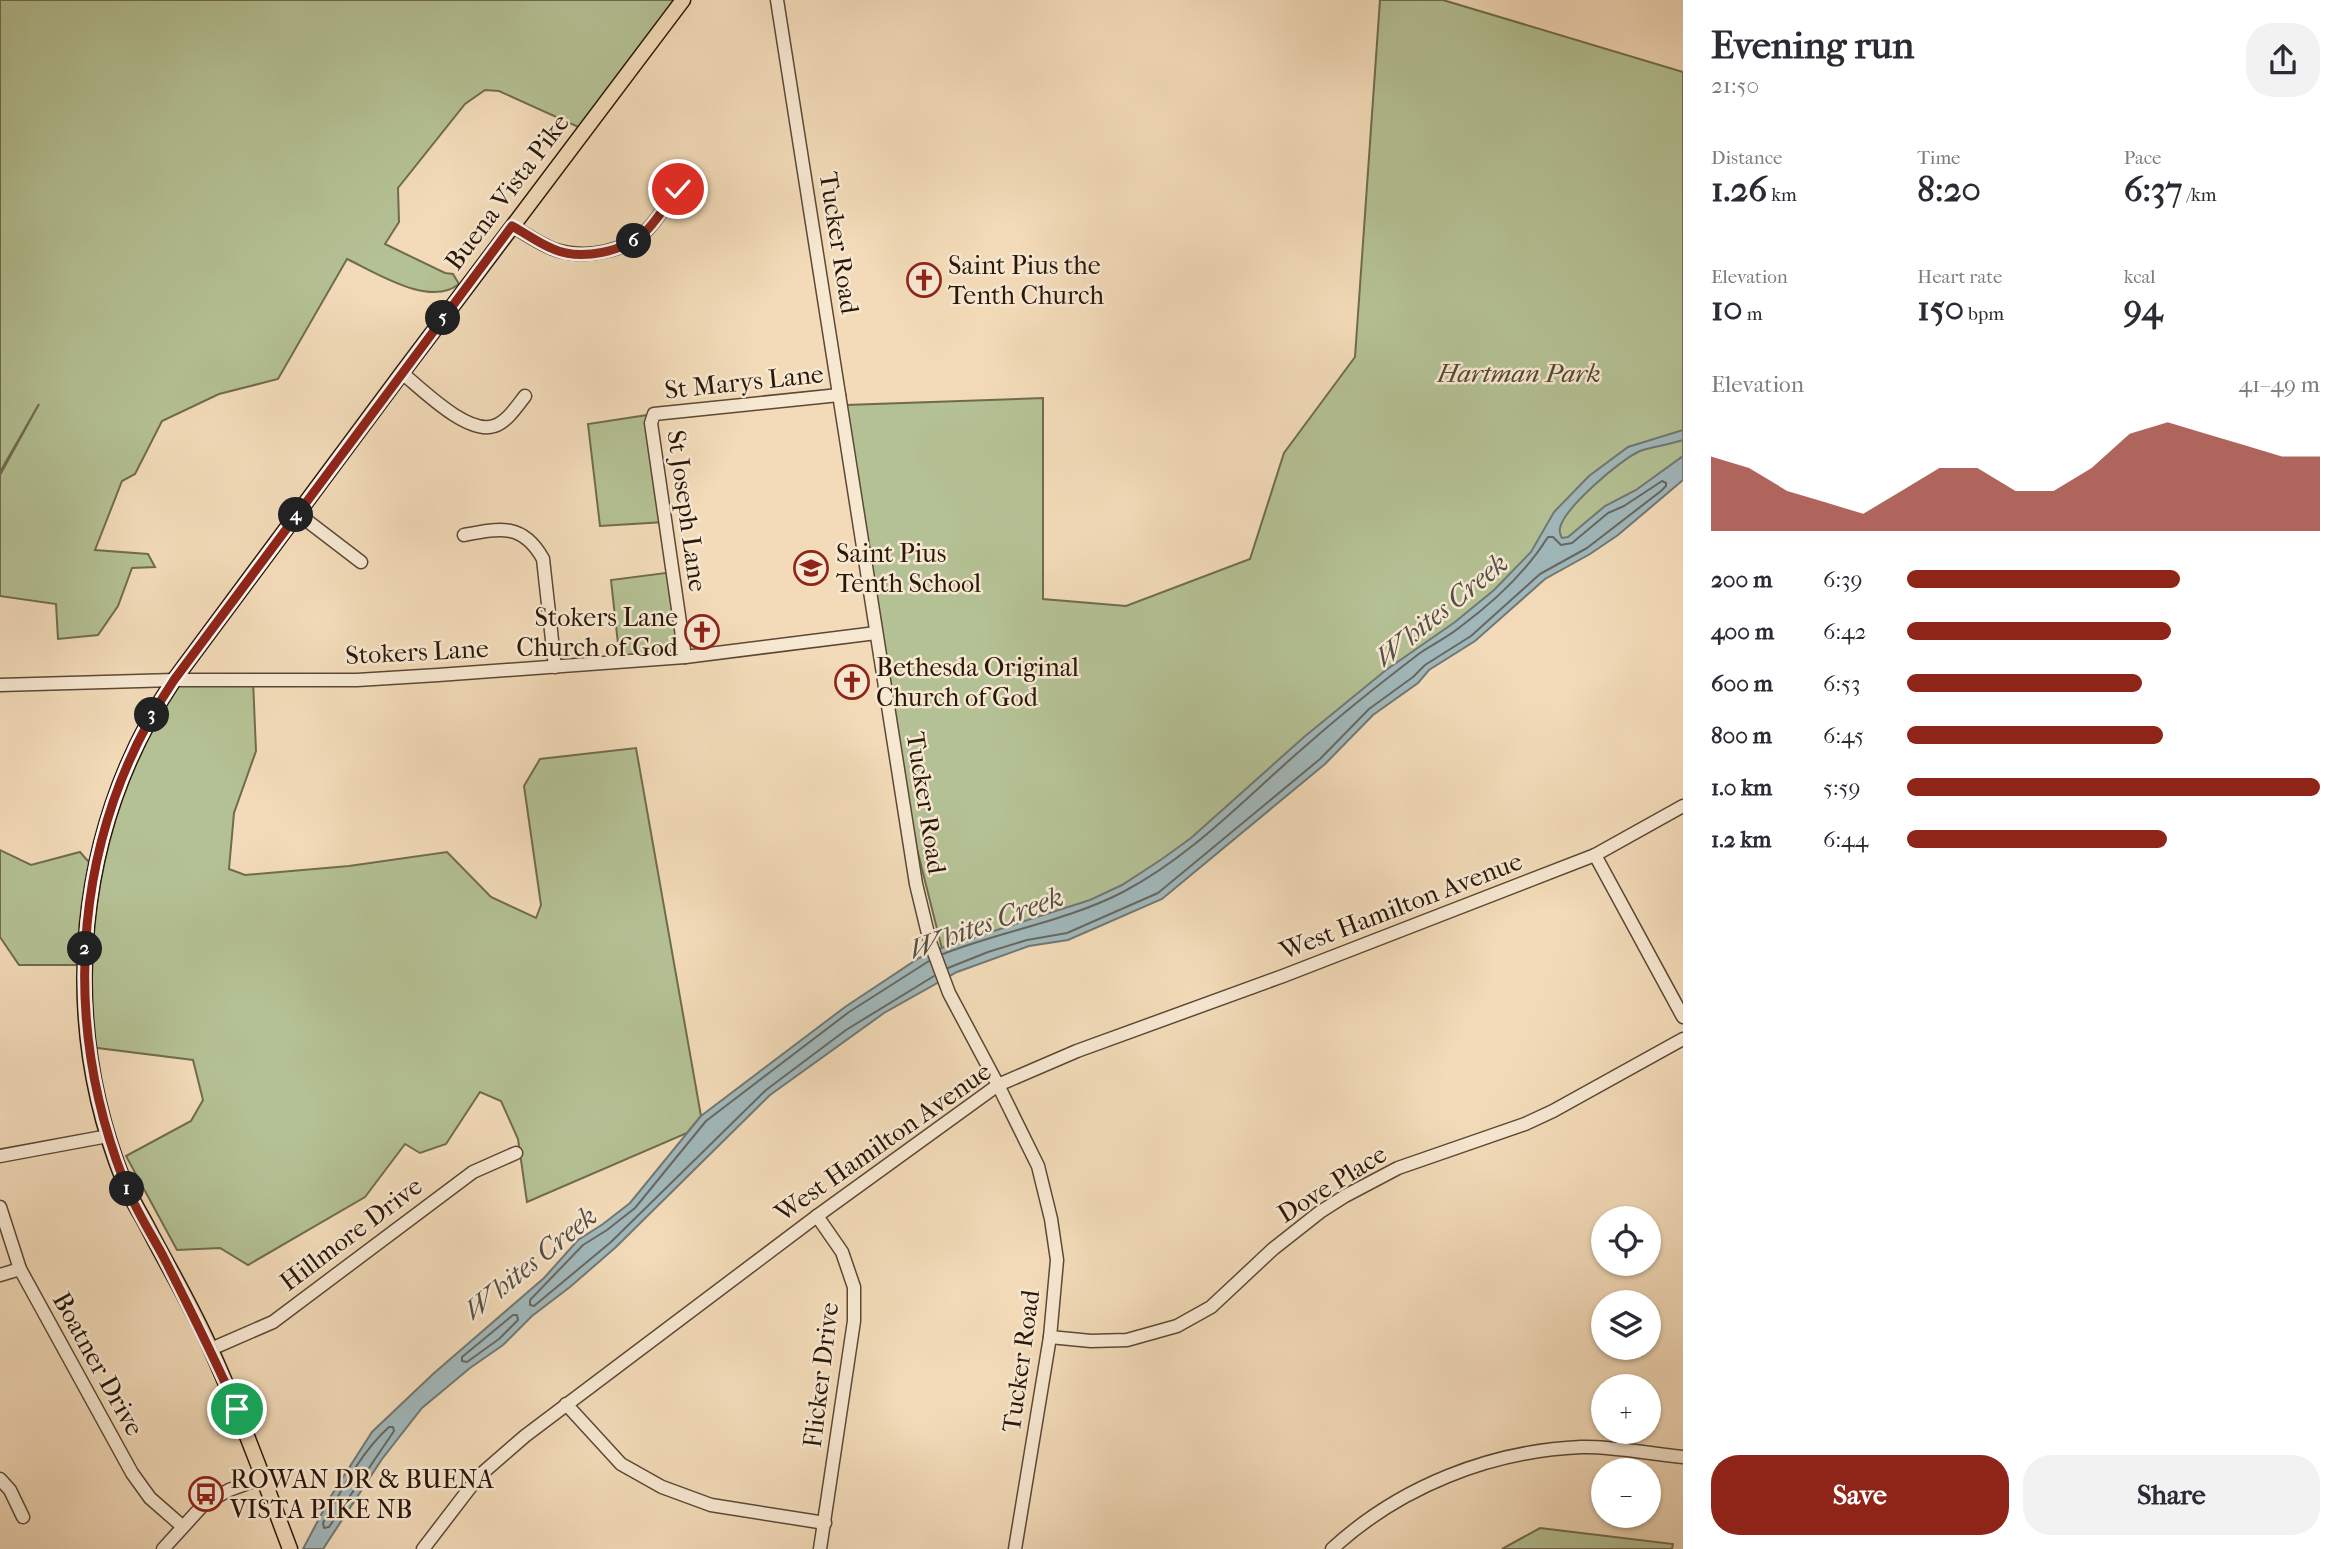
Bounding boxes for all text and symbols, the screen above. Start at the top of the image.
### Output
text: Evening run [1711,23,1914,68]
button: share [2246,23,2320,97]
text: 21:50 [1711,72,1759,99]
street label: Buena Vista Pike [438,108,576,276]
text: Distance [1711,147,1782,169]
text: Time [1917,147,1961,169]
text: Pace [2124,147,2162,169]
pin [648,159,708,219]
text: 1.26 [1711,169,1767,210]
text: 8:20 [1917,169,1981,210]
text: 6:37 [2124,169,2182,210]
icon: check [659,170,697,208]
street label: Tucker Road [812,170,866,317]
text: km [1767,184,1797,206]
text: /km [2182,184,2217,206]
pin: 6 [616,224,652,258]
text: 6 [628,229,639,251]
place label: Saint Pius the Tenth Church [948,250,1104,311]
church icon: Saint Pius the Tenth Church [905,261,943,299]
text: Elevation [1711,266,1788,288]
text: Heart rate [1917,266,2002,288]
text: kcal [2124,266,2156,288]
text: 10 [1711,288,1743,329]
text: 150 [1917,288,1964,329]
text: 94 [2124,288,2162,329]
pin: 5 [426,300,460,336]
text: m [1743,303,1762,325]
text: bpm [1964,303,2004,325]
text: 5 [438,306,447,328]
street label: St Marys Lane [663,358,825,406]
park label: Hartman Park [1436,358,1601,389]
text: Elevation [1711,371,1804,398]
text: 41–49 m [2238,371,2320,398]
street label: St Joseph Lane [660,428,714,594]
pin: 4 [278,498,314,532]
text: 4 [290,503,301,525]
place label: Saint Pius Tenth School [836,538,981,599]
water label: Whites Creek [1368,546,1514,674]
school or university icon: Saint Pius Tenth School [792,549,830,587]
text: 200 m [1711,566,1772,593]
text: 6:39 [1823,566,1863,593]
place label: Stokers Lane Church of God [516,602,679,663]
church icon: Stokers Lane Church of God [683,613,721,651]
text: 400 m [1711,618,1774,645]
text: 6:42 [1823,618,1866,645]
street label: Stokers Lane [345,633,490,671]
place label: Bethesda Original Church of God [876,652,1079,713]
church icon: Bethesda Original Church of God [833,663,871,701]
text: 600 m [1711,670,1773,697]
text: 6:53 [1823,670,1860,697]
pin: 3 [134,698,170,732]
text: 3 [148,703,155,725]
text: 800 m [1711,722,1772,749]
text: 6:45 [1823,722,1864,749]
street label: Tucker Road [899,730,953,877]
text: 1.0 km [1711,774,1772,801]
text: 5:59 [1823,774,1861,801]
text: 1.2 km [1711,826,1771,853]
text: 6:44 [1823,826,1868,853]
street label: West Hamilton Avenue [1275,845,1527,967]
water label: Whites Creek [904,880,1068,966]
pin: 2 [68,932,102,967]
text: 2 [80,937,89,959]
street label: West Hamilton Avenue [768,1056,997,1229]
street label: Dove Place [1272,1138,1392,1230]
street label: Hillmore Drive [274,1170,428,1298]
pin: 1 [110,1172,144,1206]
text: 1 [123,1177,130,1199]
water label: Whites Creek [457,1199,603,1327]
map controls [1591,1206,1661,1528]
button: locate [1591,1206,1661,1276]
street label: Boatner Drive [46,1287,150,1441]
street label: Tucker Road [996,1287,1046,1434]
button: layers [1591,1290,1661,1360]
street label: Flicker Drive [797,1300,845,1449]
button: + [1591,1374,1661,1444]
pin [207,1379,267,1439]
icon: arrive [218,1390,256,1428]
button: Save [1711,1455,2009,1535]
button: Share [2023,1455,2320,1535]
button: − [1591,1458,1661,1528]
place label: ROWAN DR & BUENA VISTA PIKE NB [229,1464,495,1525]
bus stop icon: ROWAN DR & BUENA VISTA PIKE NB [187,1475,225,1513]

